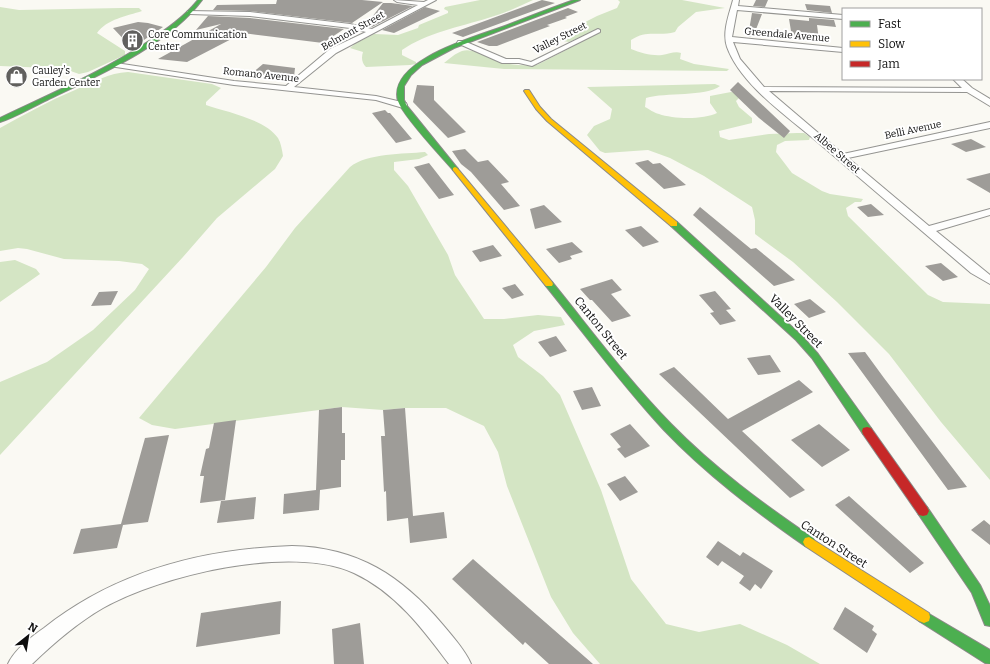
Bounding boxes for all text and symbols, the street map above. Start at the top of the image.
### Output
legend [842,8,982,80]
street label: Belmont Street [319,9,387,53]
text: Fast [878,17,902,31]
street label: Valley Street [531,19,589,57]
street label: Greendale Avenue [744,25,830,45]
building icon: Core Communication Center [119,28,145,54]
place label: Core Communication Center [148,29,248,53]
text: Slow [878,37,905,51]
text: Jam [877,57,900,71]
shop icon: Cauley's Garden Center [4,64,30,90]
place label: Cauley's Garden Center [32,65,101,89]
street label: Romano Avenue [222,65,300,85]
street label: Belli Avenue [884,118,942,142]
street label: Albee Street [812,130,863,176]
street label: Valley Street [766,291,826,351]
street label: Canton Street [571,294,631,363]
street label: Canton Street [798,517,870,571]
north arrow [8,616,48,656]
text: N [26,620,40,636]

